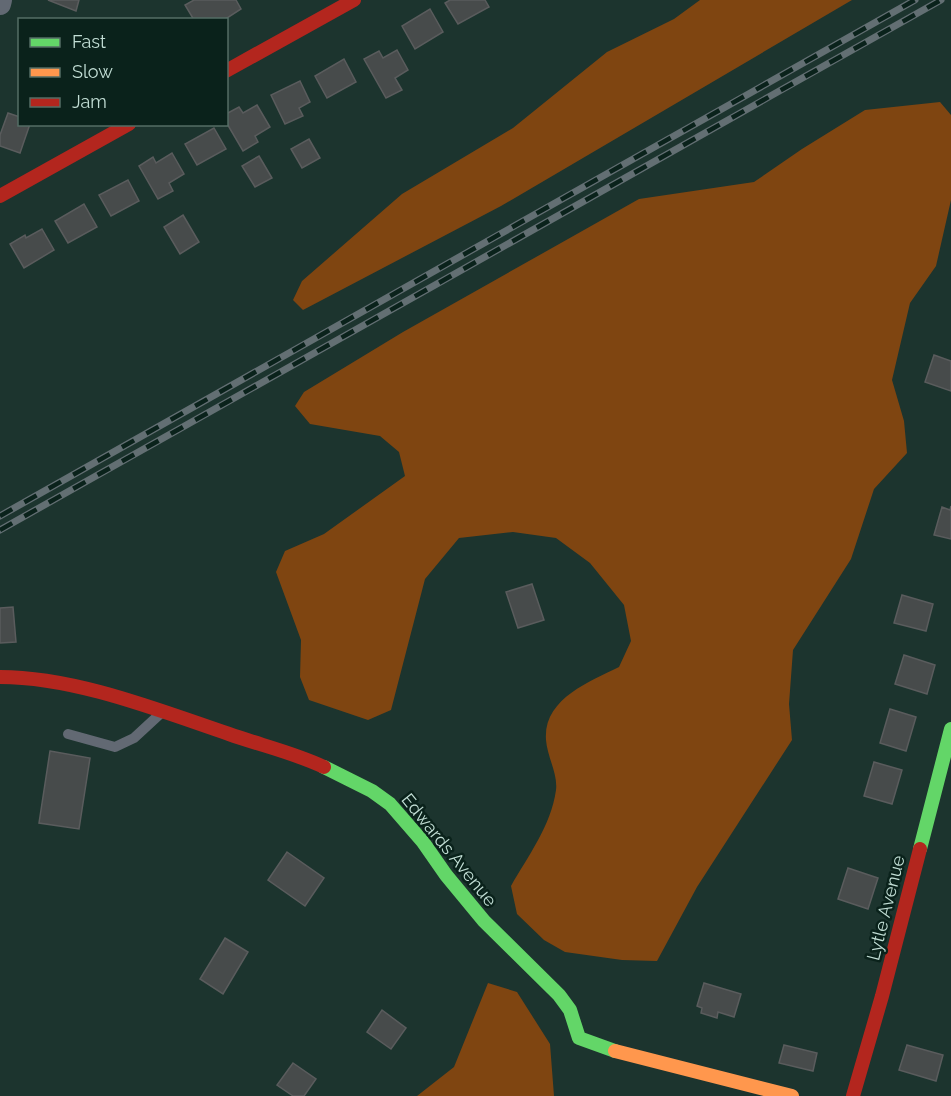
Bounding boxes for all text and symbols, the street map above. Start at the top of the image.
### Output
legend [18,18,228,126]
text: Fast [72,31,106,52]
text: Slow [72,61,113,82]
text: Jam [72,91,107,112]
street label: Edwards Avenue [397,789,502,911]
street label: Lytle Avenue [862,853,909,963]

